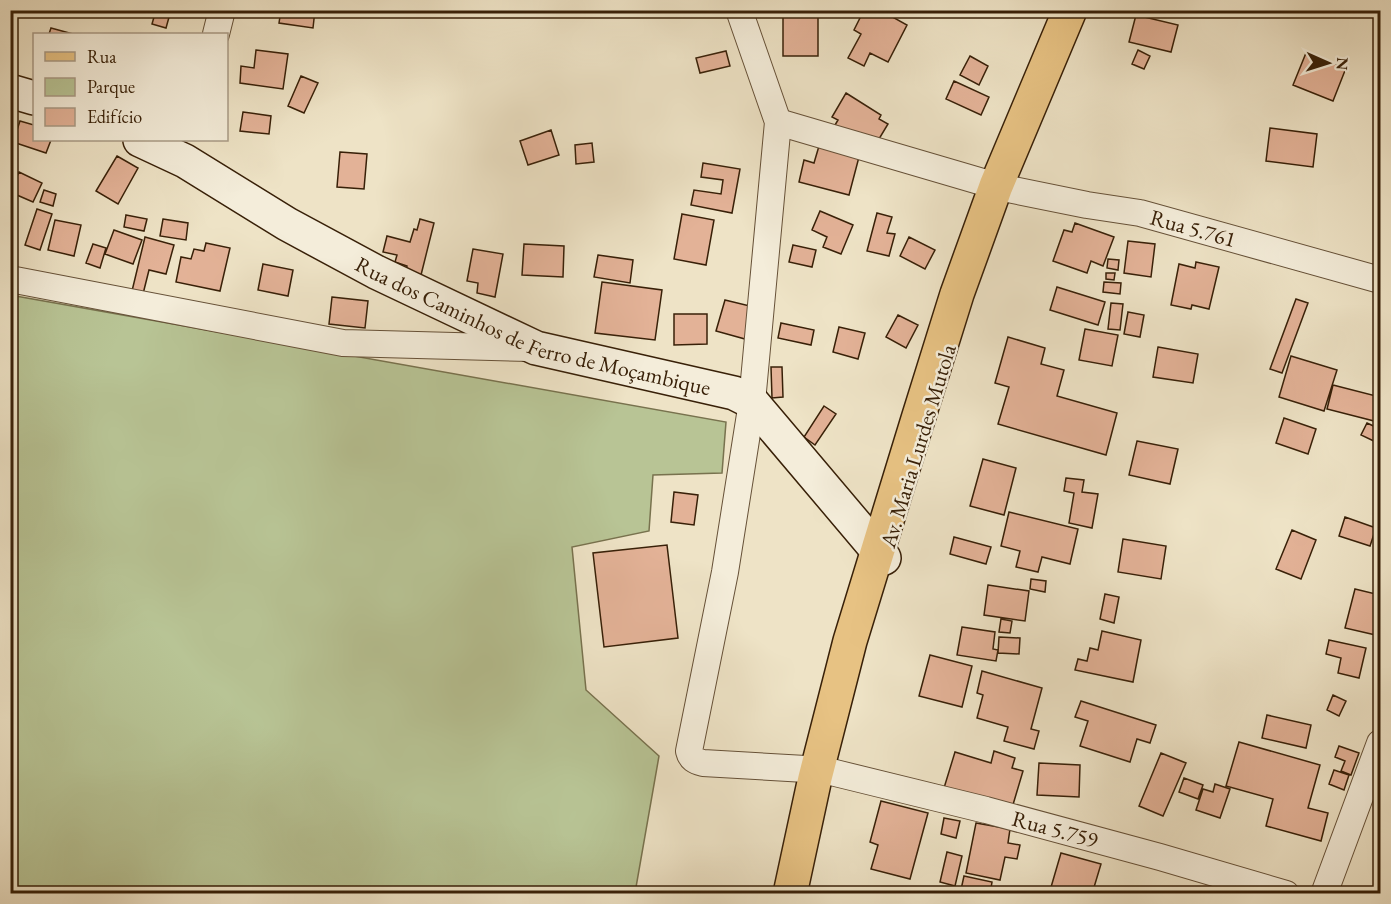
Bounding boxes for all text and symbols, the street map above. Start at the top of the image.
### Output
legend [33,33,228,141]
north arrow [1298,33,1358,93]
text: Rua [87,45,117,68]
text: N [1332,57,1353,71]
text: Parque [87,75,135,98]
text: Edifício [87,105,142,128]
street label: Rua 5.761 [1147,202,1239,254]
street label: Rua dos Caminhos de Ferro de Moçambique [350,249,714,402]
street label: Av. Maria Lurdes Mutola [873,341,963,552]
street label: Rua 5.759 [1009,803,1102,854]

